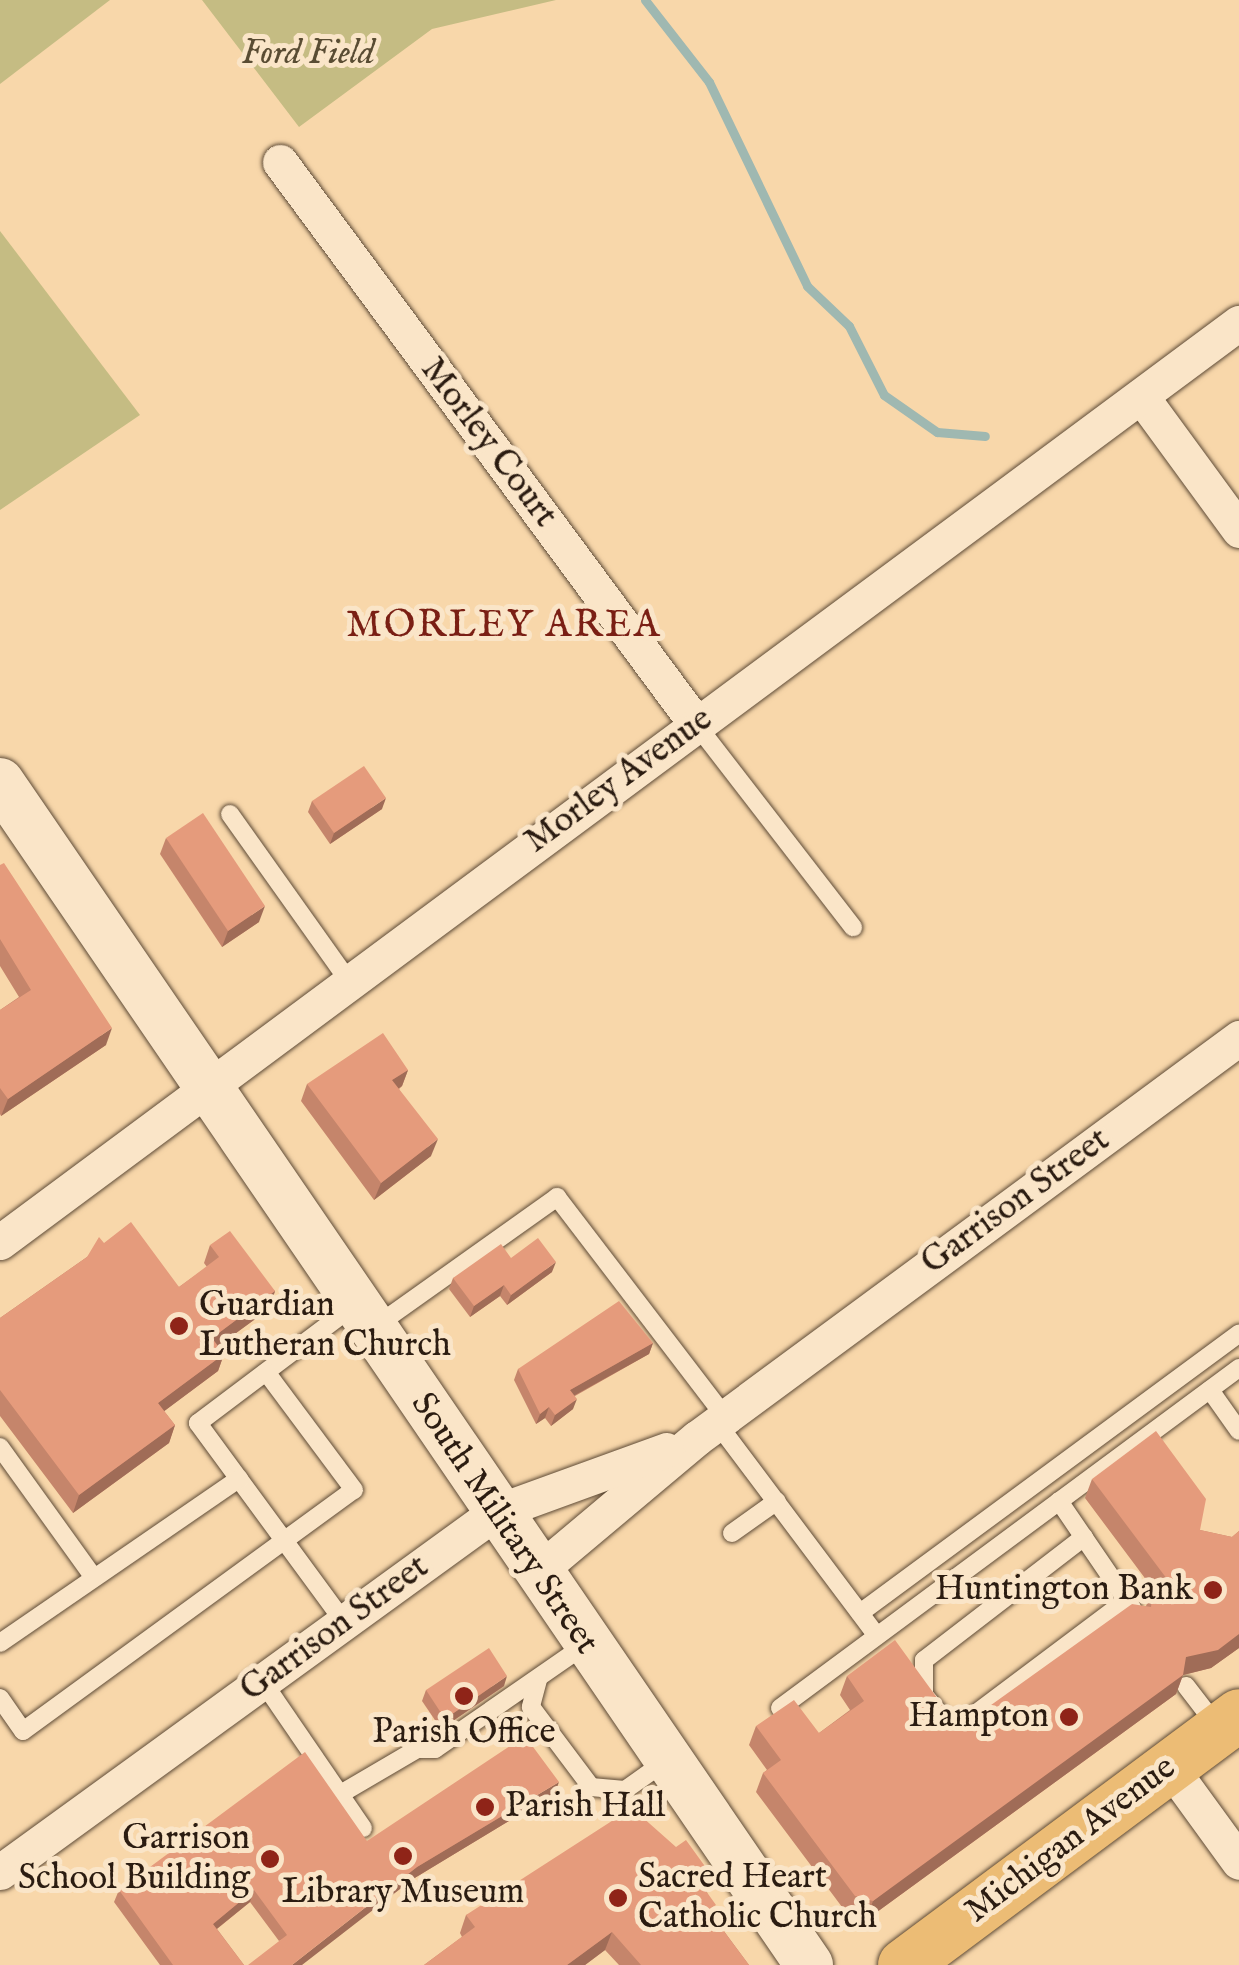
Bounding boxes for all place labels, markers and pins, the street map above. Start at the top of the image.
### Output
place label: Guardian Lutheran Church [199,1285,451,1367]
marker: Guardian Lutheran Church [168,1315,190,1337]
place label: Huntington Bank [935,1569,1193,1611]
marker: Huntington Bank [1202,1579,1224,1601]
marker: Parish Office [453,1685,475,1707]
place label: Hampton [909,1696,1049,1738]
marker: Hampton [1058,1706,1080,1728]
place label: Parish Office [372,1712,556,1754]
place label: Parish Hall [505,1786,665,1828]
marker: Parish Hall [474,1796,496,1818]
place label: Garrison School Building [18,1818,250,1900]
marker: Library Museum [392,1845,414,1867]
marker: Garrison School Building [259,1848,281,1870]
place label: Sacred Heart Catholic Church [638,1857,877,1939]
place label: Library Museum [282,1872,524,1914]
marker: Sacred Heart Catholic Church [607,1887,629,1909]

